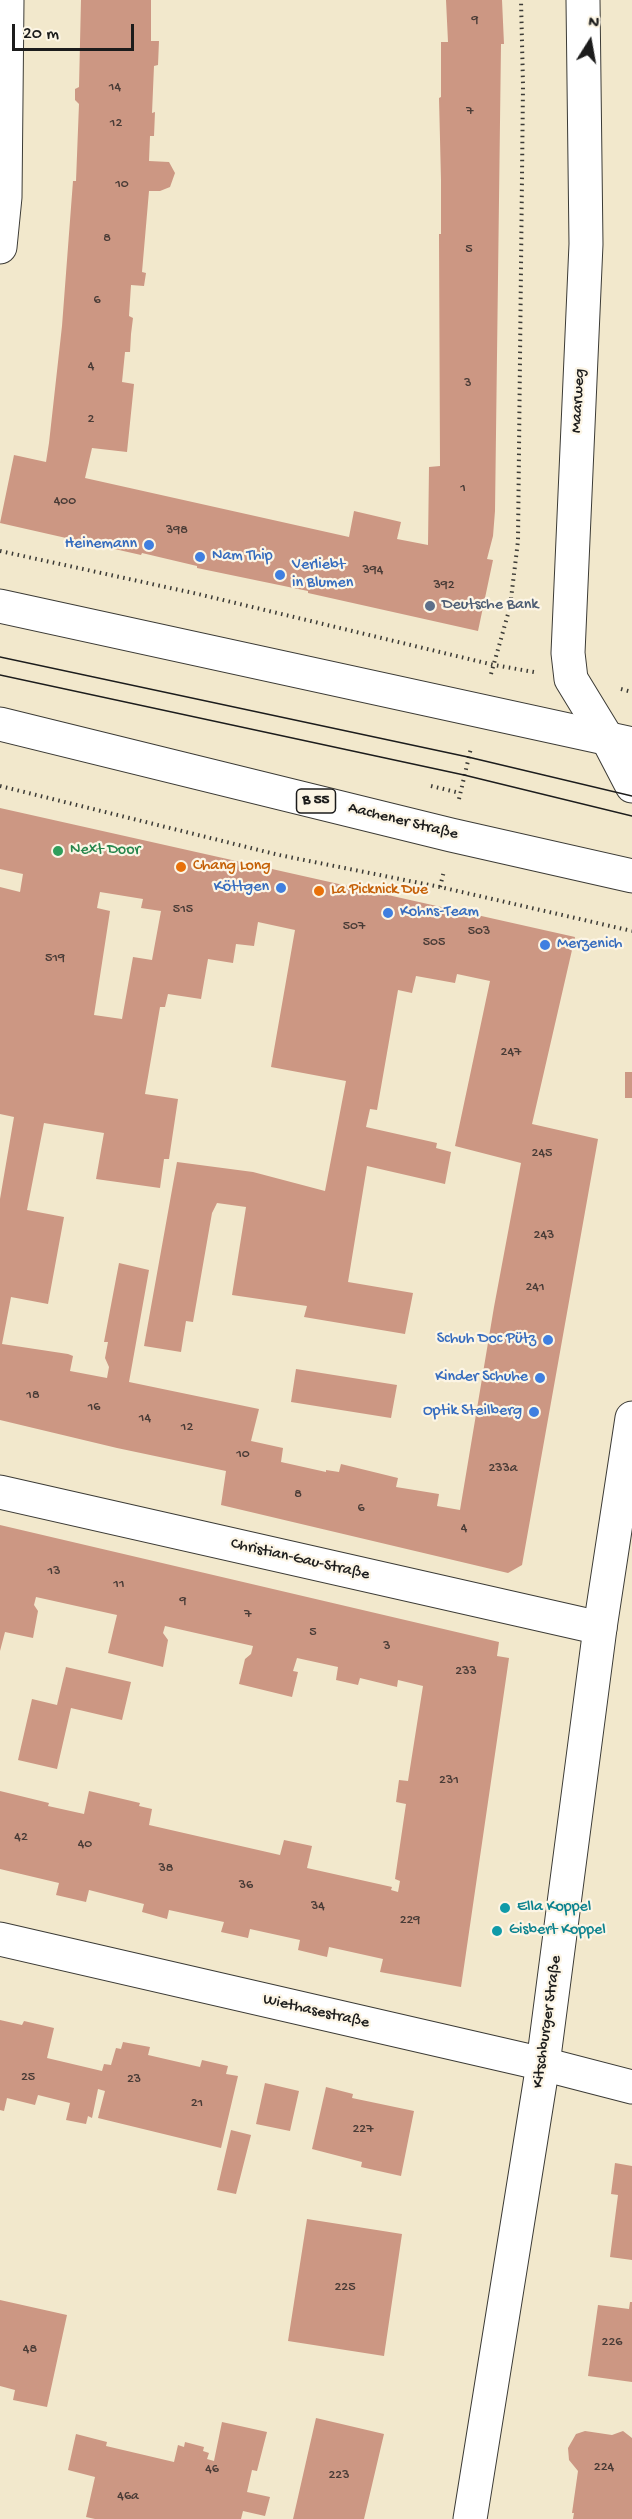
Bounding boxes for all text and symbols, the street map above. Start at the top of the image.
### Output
scale bar [15,12,136,50]
north arrow [560,12,620,72]
house number: 9 [471,13,479,29]
text: N [587,14,600,34]
text: 20 m [23,24,59,45]
house number: 14 [109,80,121,96]
house number: 7 [466,104,474,120]
house number: 12 [110,116,122,132]
house number: 10 [115,177,129,193]
house number: 8 [103,231,111,247]
house number: 5 [465,242,473,258]
house number: 6 [93,293,101,309]
house number: 4 [88,359,94,375]
street label: Maarweg [568,368,590,434]
house number: 3 [464,376,472,392]
house number: 2 [88,412,94,428]
house number: 1 [460,481,466,497]
house number: 400 [54,494,76,510]
house number: 398 [166,523,188,539]
place label: Heinemann [65,535,137,555]
marker: Heinemann [142,538,156,552]
place label: Nam Thip [212,547,273,567]
marker: Nam Thip [193,550,207,564]
place label: Verliebt in Blumen [292,556,353,594]
house number: 394 [363,563,383,579]
marker: Verliebt in Blumen [273,568,287,582]
house number: 392 [433,578,455,594]
place label: Deutsche Bank [442,596,538,616]
marker: Deutsche Bank [423,599,437,613]
road number: B 55 [296,789,336,813]
street label: Aachener Straße [346,799,460,845]
place label: Next Door [70,841,140,861]
marker: Next Door [51,844,65,858]
place label: Chang Long [193,857,271,877]
marker: Chang Long [174,860,188,874]
place label: Köttgen [214,878,269,898]
marker: Köttgen [274,881,288,895]
place label: La Picknick Due [331,881,428,901]
marker: La Picknick Due [312,884,326,898]
house number: 515 [173,902,193,918]
place label: Kohns-Team [400,903,479,923]
marker: Kohns-Team [381,906,395,920]
house number: 507 [343,919,365,935]
house number: 503 [468,924,490,940]
house number: 505 [423,935,445,951]
place label: Merzenich [557,935,622,955]
marker: Merzenich [538,938,552,952]
house number: 519 [45,951,65,967]
house number: 247 [501,1045,521,1061]
house number: 245 [532,1146,552,1162]
house number: 243 [534,1228,554,1244]
house number: 241 [525,1280,545,1296]
place label: Schuh Doc Pütz [437,1330,536,1350]
marker: Schuh Doc Pütz [541,1333,555,1347]
place label: Kinder Schuhe [435,1368,528,1388]
marker: Kinder Schuhe [533,1371,547,1385]
house number: 18 [26,1388,40,1404]
house number: 16 [88,1400,100,1416]
place label: Optik Steilberg [423,1402,522,1422]
marker: Optik Steilberg [527,1405,541,1419]
house number: 14 [139,1411,151,1427]
house number: 12 [181,1420,193,1436]
house number: 10 [236,1447,250,1463]
house number: 233a [488,1461,518,1477]
house number: 8 [294,1487,302,1503]
house number: 6 [357,1501,365,1517]
house number: 4 [461,1521,467,1537]
street label: Christian-Gau-Straße [229,1535,371,1585]
house number: 13 [48,1564,60,1580]
house number: 11 [113,1577,125,1593]
house number: 9 [179,1594,187,1610]
house number: 7 [244,1607,252,1623]
house number: 5 [309,1625,317,1641]
house number: 3 [383,1639,391,1655]
house number: 233 [455,1664,477,1680]
house number: 231 [439,1773,459,1789]
house number: 42 [14,1830,28,1846]
house number: 40 [78,1837,92,1853]
house number: 38 [159,1861,173,1877]
house number: 36 [239,1878,253,1894]
place label: Ella Koppel [517,1898,591,1918]
house number: 34 [311,1899,325,1915]
marker: Ella Koppel [498,1901,512,1915]
house number: 229 [400,1913,420,1929]
place label: Gisbert Koppel [509,1921,606,1941]
marker: Gisbert Koppel [490,1924,504,1938]
street label: Kitschburger Straße [529,1954,567,2090]
street label: Wiethasestraße [261,1990,371,2034]
house number: 25 [21,2070,35,2086]
house number: 23 [127,2072,141,2088]
house number: 21 [191,2096,203,2112]
house number: 227 [352,2122,374,2138]
house number: 225 [334,2280,356,2296]
house number: 226 [602,2335,622,2351]
house number: 48 [23,2342,37,2358]
house number: 224 [594,2460,614,2476]
house number: 46 [205,2462,219,2478]
house number: 223 [329,2468,349,2484]
house number: 46a [117,2489,139,2505]

